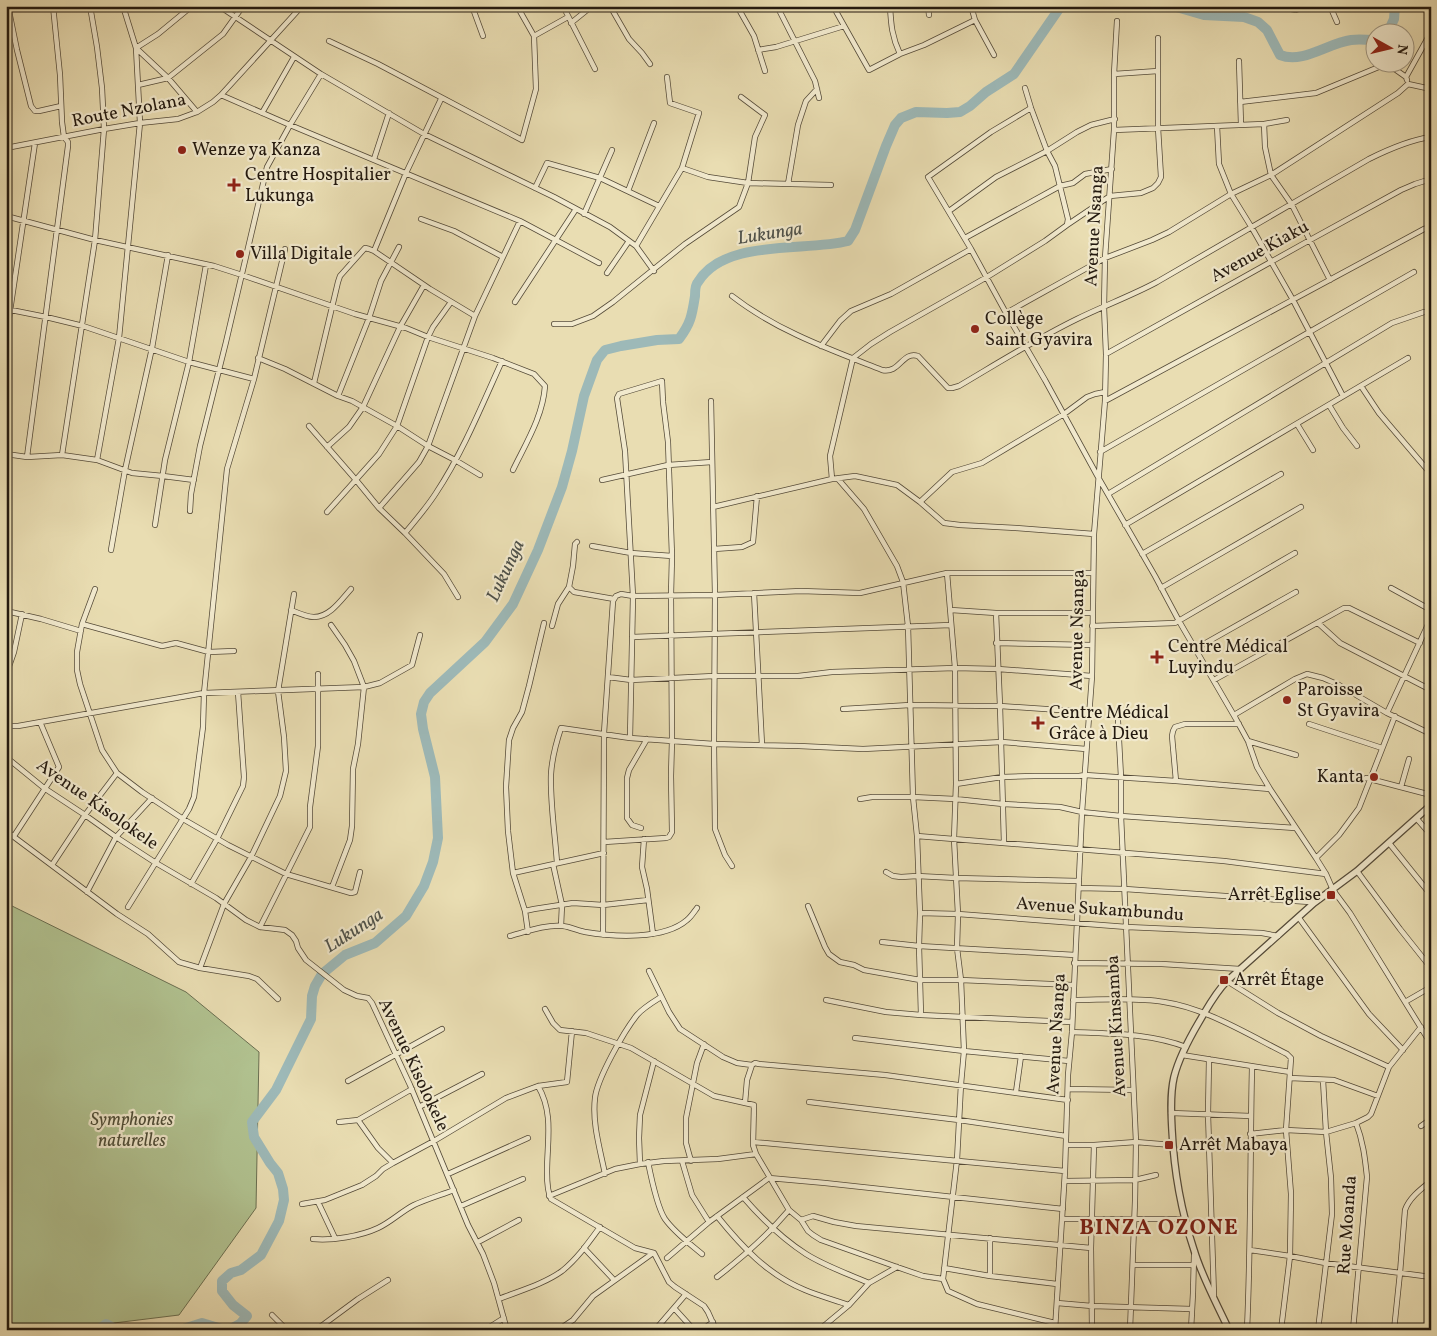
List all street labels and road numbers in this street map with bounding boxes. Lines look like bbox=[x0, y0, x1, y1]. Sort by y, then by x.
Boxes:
street label: Route Nzolana bbox=[70, 88, 188, 134]
street label: Avenue Nsanga bbox=[1079, 165, 1111, 287]
street label: Avenue Kiaku bbox=[1206, 215, 1314, 289]
street label: Avenue Nsanga bbox=[1064, 569, 1092, 691]
street label: Avenue Kisolokele bbox=[31, 753, 163, 857]
street label: Avenue Sukambundu bbox=[1015, 892, 1185, 928]
street label: Avenue Kinsamba bbox=[1101, 954, 1133, 1098]
street label: Avenue Nsanga bbox=[1041, 973, 1073, 1095]
street label: Avenue Kisolokele bbox=[371, 994, 455, 1136]
street label: Rue Moanda bbox=[1332, 1175, 1364, 1275]

